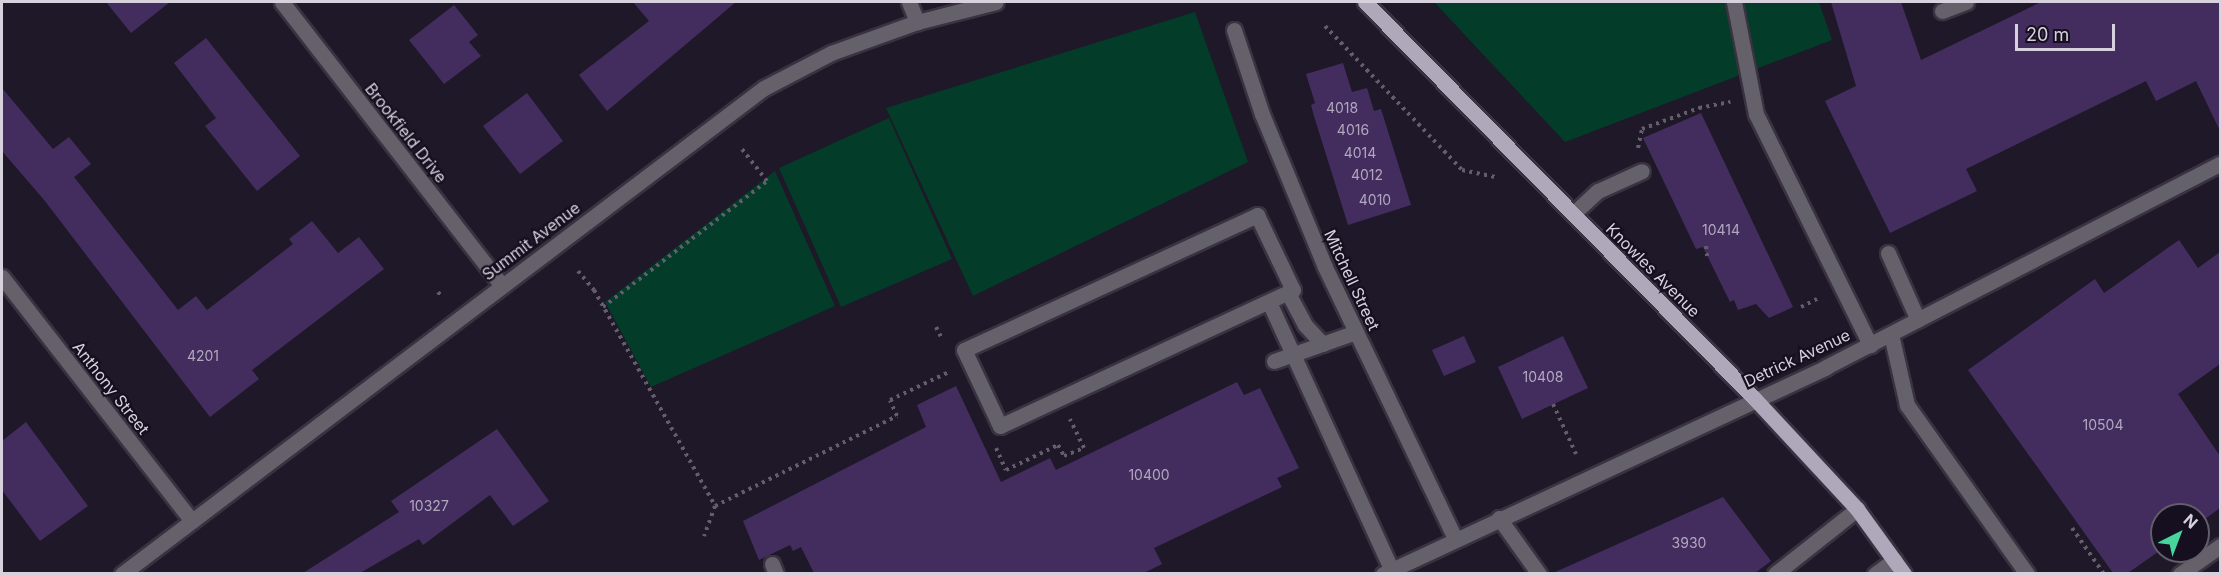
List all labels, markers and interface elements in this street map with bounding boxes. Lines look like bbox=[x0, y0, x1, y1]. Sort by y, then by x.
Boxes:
scale bar bbox=[2018, 12, 2118, 50]
text: 20 m bbox=[2026, 24, 2069, 45]
street label: Brookfield Drive bbox=[361, 79, 451, 187]
house number: 4018 bbox=[1326, 100, 1358, 116]
house number: 4016 bbox=[1337, 122, 1369, 138]
house number: 4014 bbox=[1344, 145, 1376, 161]
house number: 4012 bbox=[1351, 167, 1383, 183]
house number: 4010 bbox=[1359, 192, 1391, 208]
street label: Summit Avenue bbox=[478, 198, 584, 284]
street label: Knowles Avenue bbox=[1602, 219, 1704, 321]
house number: 10414 bbox=[1702, 222, 1740, 238]
street label: Mitchell Street bbox=[1320, 227, 1384, 333]
street label: Detrick Avenue bbox=[1741, 325, 1853, 391]
street label: Anthony Street bbox=[69, 338, 153, 438]
house number: 4201 bbox=[187, 348, 219, 364]
house number: 10408 bbox=[1522, 369, 1564, 385]
house number: 10504 bbox=[2083, 417, 2123, 433]
house number: 10400 bbox=[1128, 467, 1170, 483]
house number: 10327 bbox=[409, 498, 449, 514]
north arrow bbox=[2150, 503, 2210, 563]
text: N bbox=[2179, 510, 2202, 533]
house number: 3930 bbox=[1672, 535, 1706, 551]

